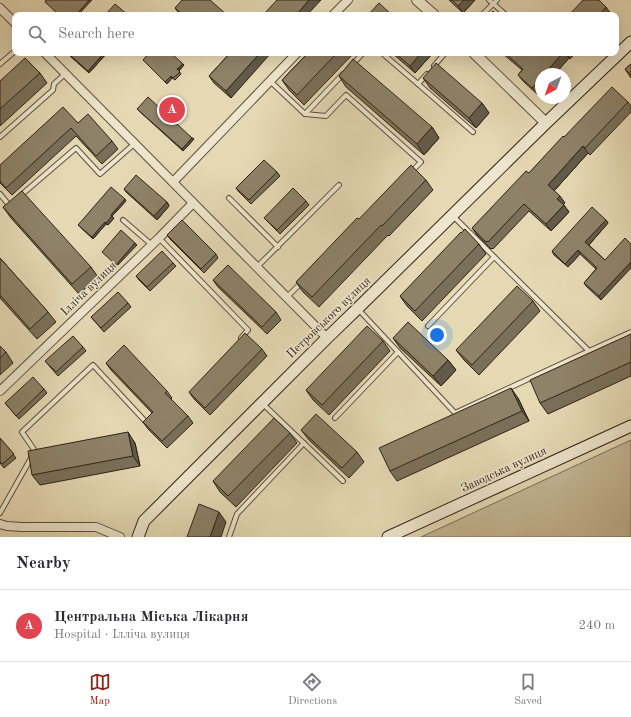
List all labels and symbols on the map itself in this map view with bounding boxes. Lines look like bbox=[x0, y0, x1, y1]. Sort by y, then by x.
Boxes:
north arrow bbox=[535, 68, 571, 104]
pin: A bbox=[159, 95, 185, 125]
street label: Ілліча вулиця bbox=[58, 259, 119, 318]
street label: Петровського вулиця bbox=[285, 275, 373, 361]
your location bbox=[427, 325, 447, 345]
street label: Заводська вулиця bbox=[459, 445, 549, 495]

